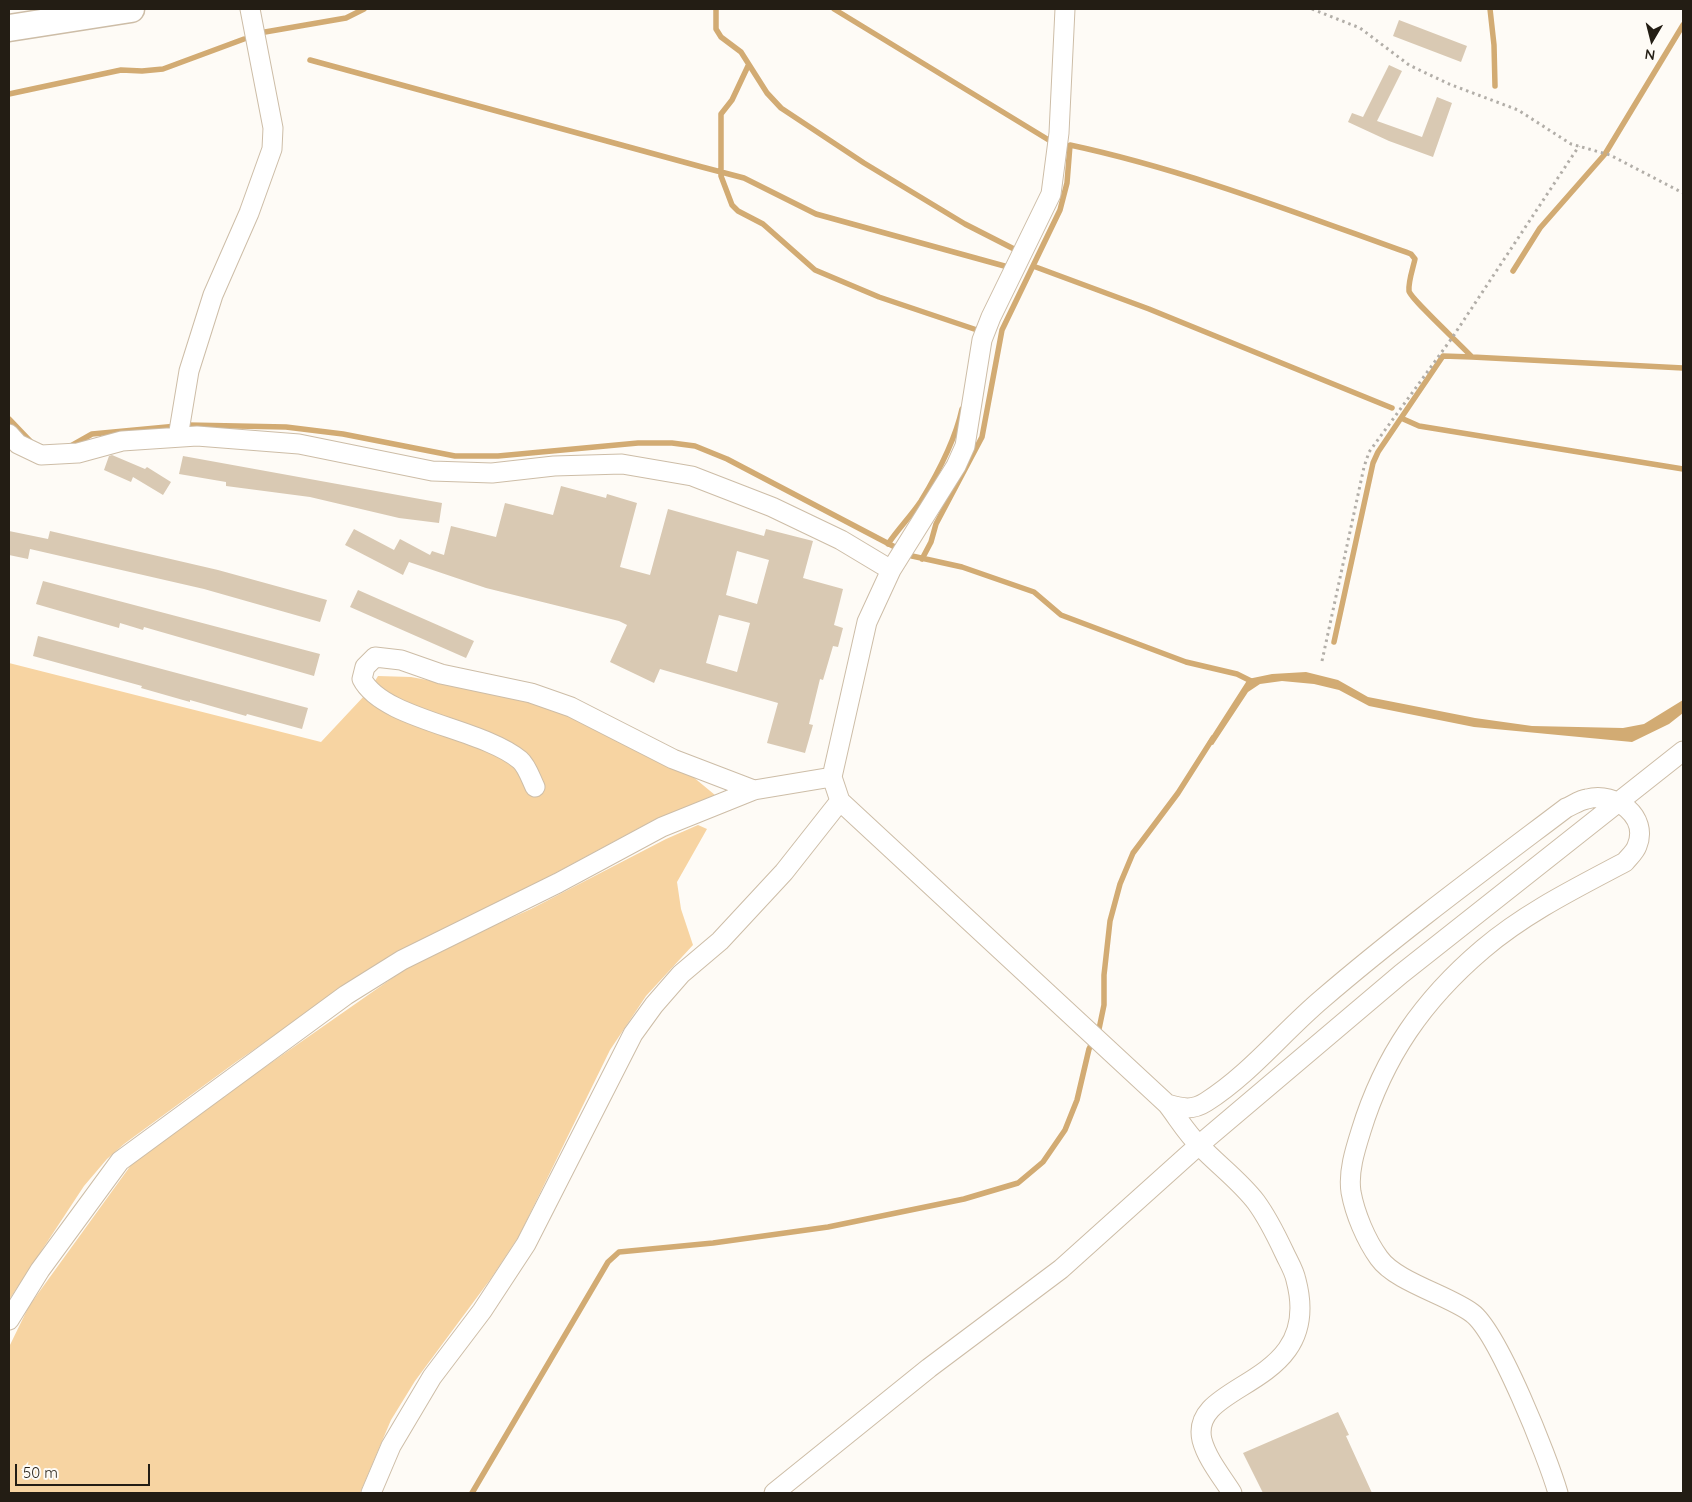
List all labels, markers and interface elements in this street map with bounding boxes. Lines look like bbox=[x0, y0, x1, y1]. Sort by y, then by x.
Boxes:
north arrow bbox=[1627, 15, 1677, 65]
text: N bbox=[1644, 45, 1656, 64]
scale bar bbox=[18, 1454, 152, 1486]
text: 50 m bbox=[23, 1463, 58, 1482]

